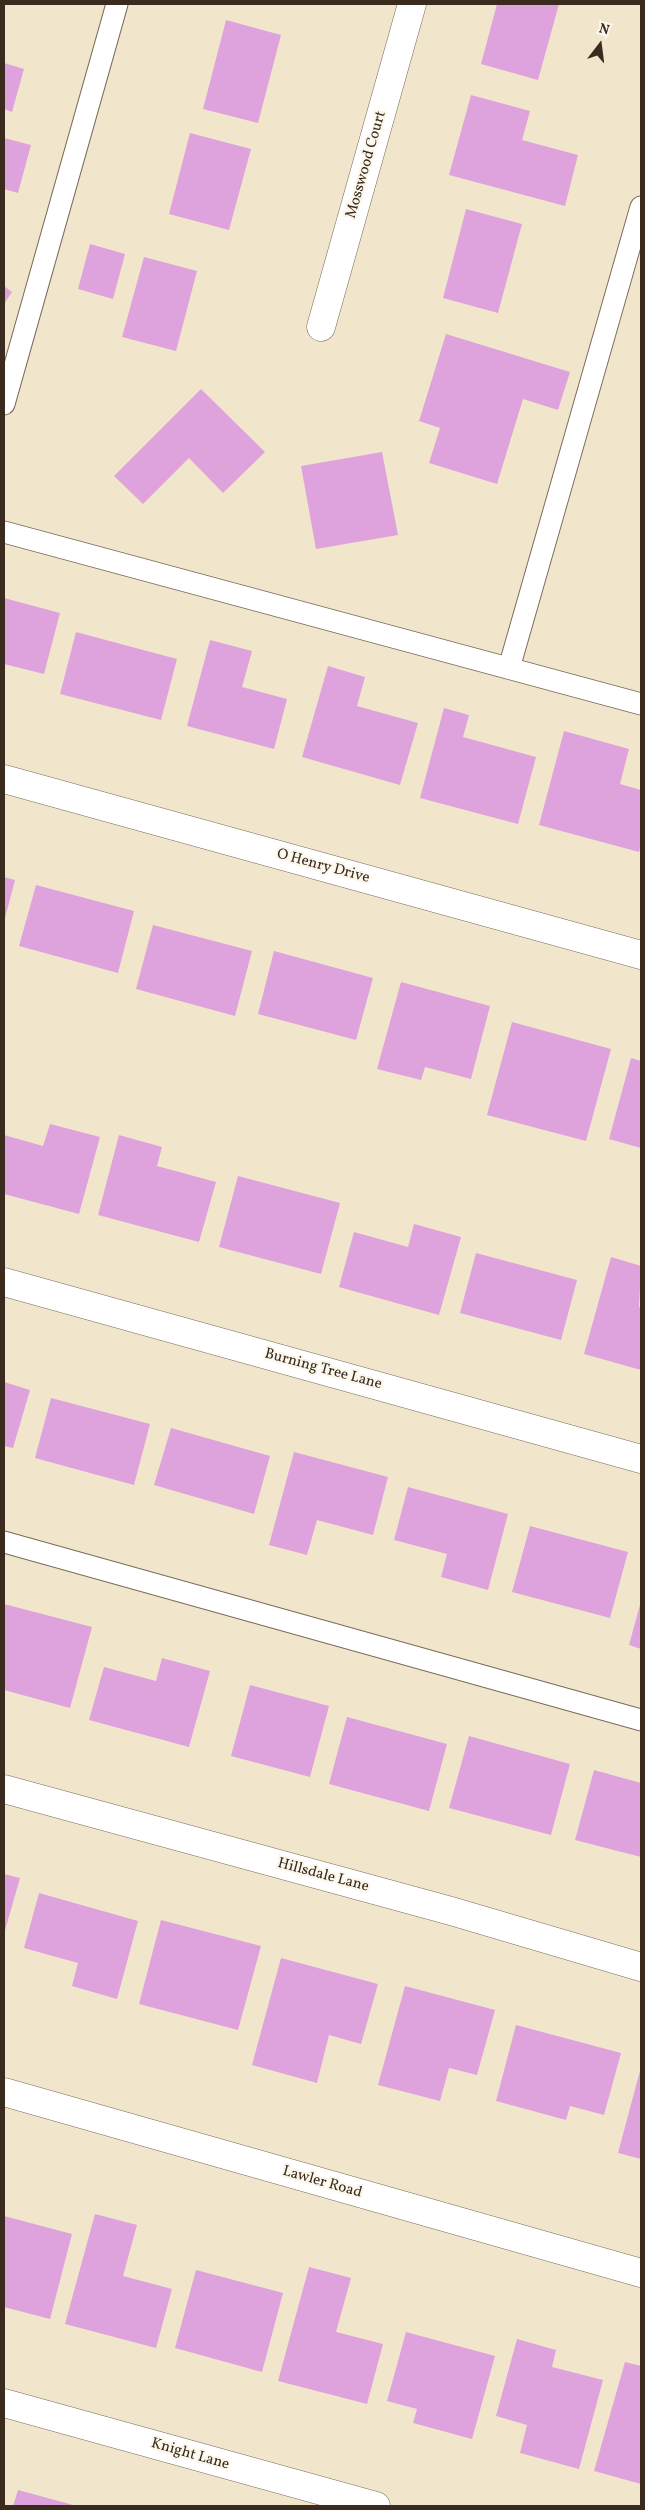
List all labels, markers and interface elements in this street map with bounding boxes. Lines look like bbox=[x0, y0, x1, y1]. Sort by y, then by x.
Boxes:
north arrow bbox=[575, 20, 625, 70]
text: N bbox=[597, 20, 611, 41]
street label: Mosswood Court bbox=[343, 109, 391, 221]
street label: O Henry Drive bbox=[275, 846, 371, 888]
street label: Burning Tree Lane bbox=[262, 1346, 384, 1394]
street label: Hillsdale Lane bbox=[275, 1855, 371, 1897]
street label: Lawler Road bbox=[280, 2163, 364, 2203]
street label: Knight Lane bbox=[149, 2435, 231, 2475]

